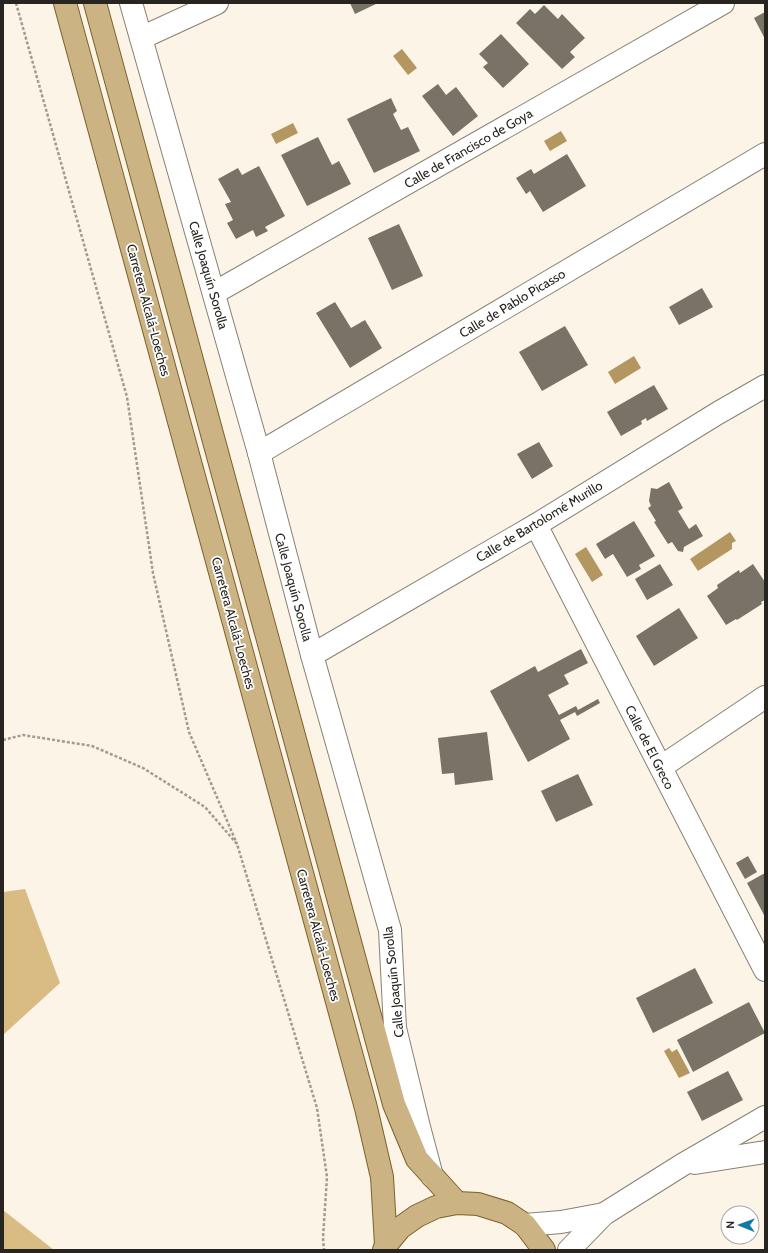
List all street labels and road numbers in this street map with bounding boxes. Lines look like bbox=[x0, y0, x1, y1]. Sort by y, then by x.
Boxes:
street label: Calle de Francisco de Goya bbox=[401, 104, 536, 191]
street label: Calle Joaquín Sorolla bbox=[186, 219, 232, 332]
street label: Carretera Alcalá-Loeches bbox=[124, 242, 175, 378]
street label: Calle de Pablo Picasso bbox=[456, 265, 568, 341]
street label: Calle de Bartolomé Murillo bbox=[473, 477, 605, 565]
street label: Calle Joaquín Sorolla bbox=[272, 531, 316, 644]
street label: Carretera Alcalá-Loeches bbox=[209, 555, 260, 691]
street label: Calle de El Greco bbox=[622, 702, 678, 792]
street label: Carretera Alcalá-Loeches bbox=[294, 867, 345, 1003]
street label: Calle Joaquín Sorolla bbox=[379, 925, 407, 1038]

